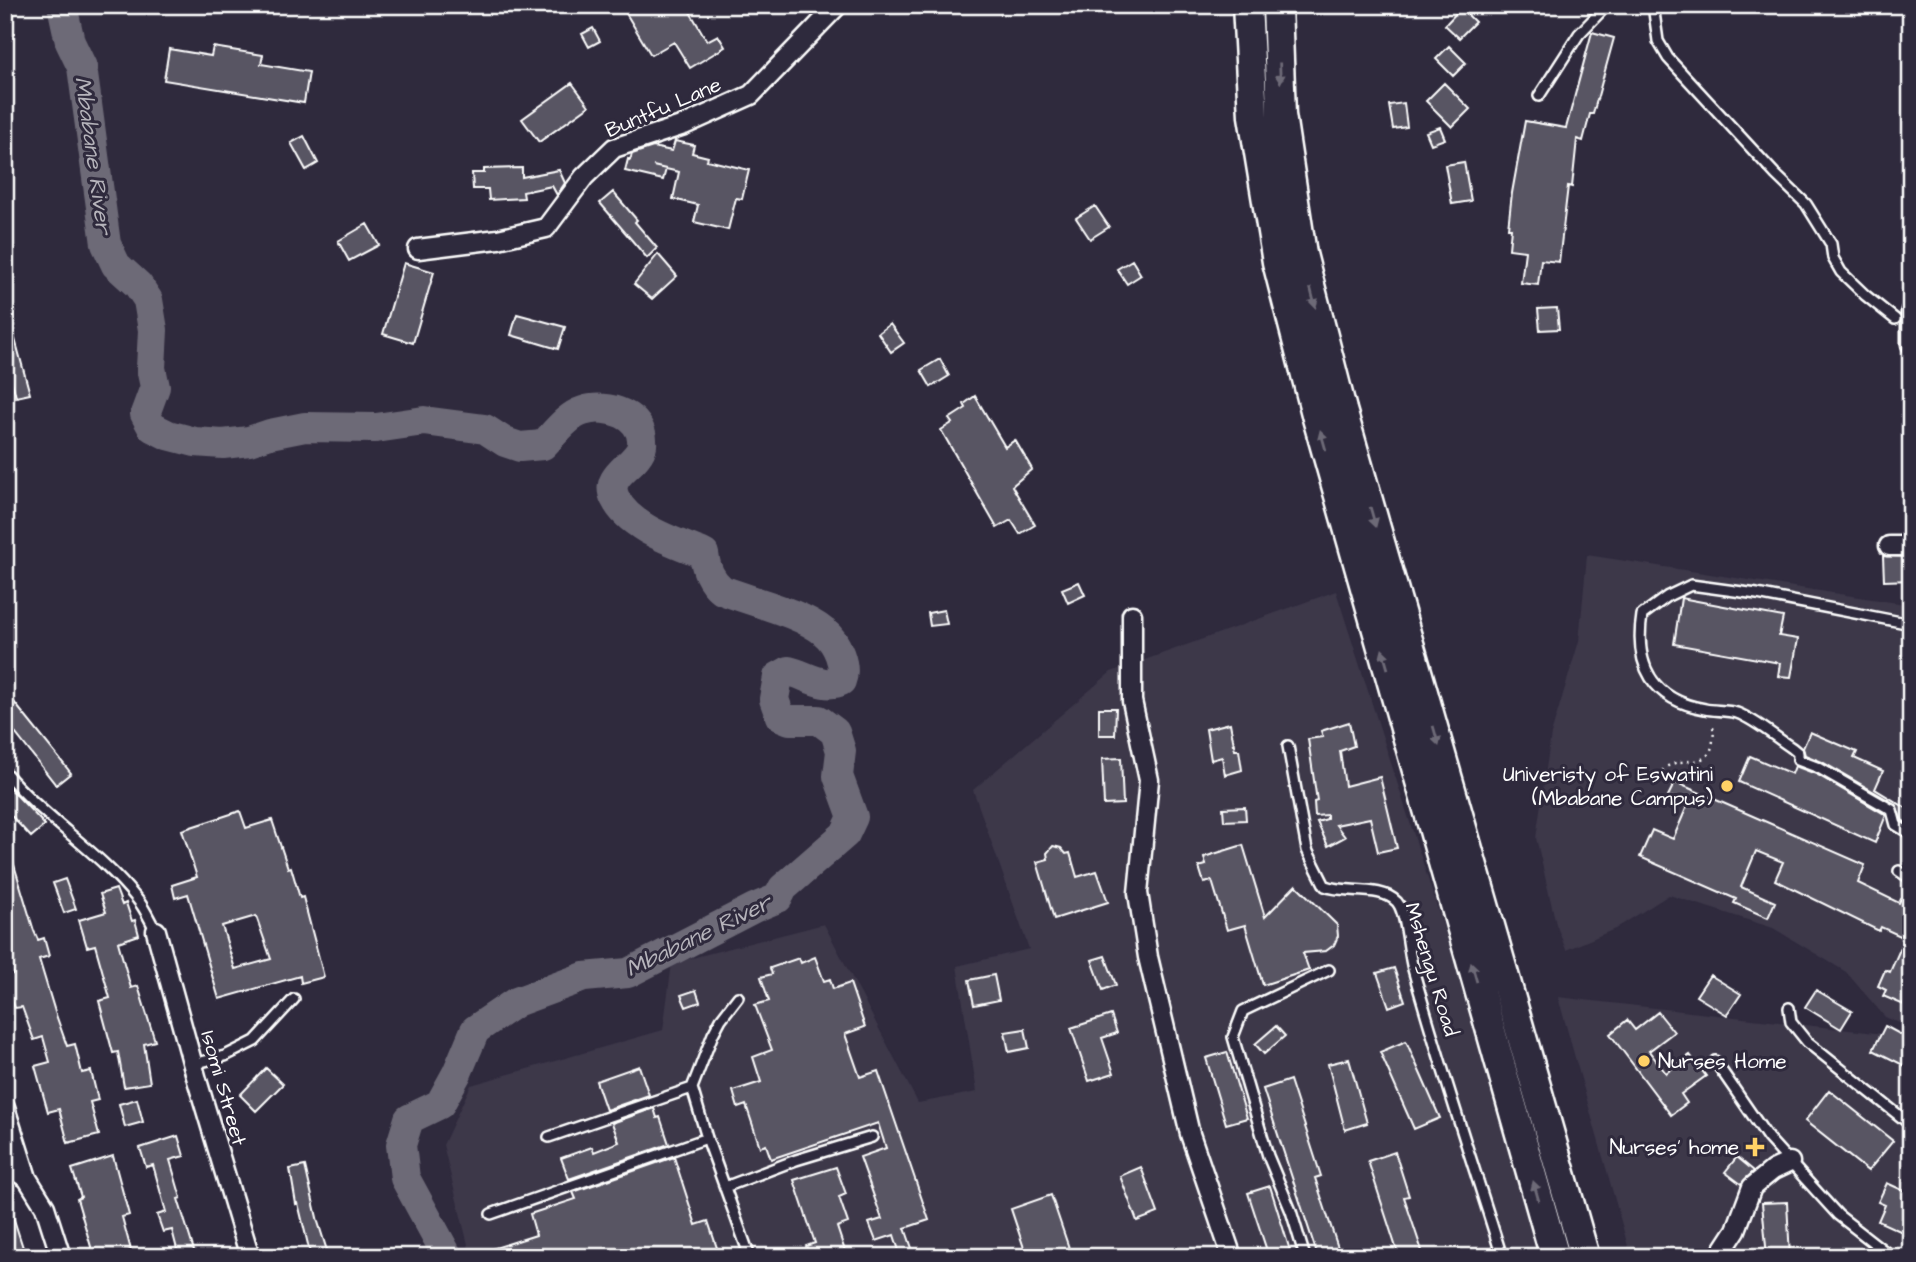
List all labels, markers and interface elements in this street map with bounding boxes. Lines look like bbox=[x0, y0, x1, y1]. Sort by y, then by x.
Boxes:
one-way arrow bbox=[1274, 63, 1285, 85]
street label: Buntfu Lane bbox=[601, 70, 726, 145]
water label: Mbabane River bbox=[66, 75, 120, 238]
one-way arrow bbox=[1308, 287, 1319, 309]
one-way arrow bbox=[1318, 429, 1328, 450]
one-way arrow bbox=[1368, 507, 1379, 529]
one-way arrow bbox=[1380, 648, 1390, 669]
one-way arrow bbox=[1431, 726, 1441, 747]
place label: Univeristy of Eswatini (Mbabane Campus) bbox=[1503, 760, 1713, 814]
marker: Univeristy of Eswatini (Mbabane Campus) bbox=[1719, 778, 1735, 794]
water label: Mbabane River bbox=[620, 886, 779, 985]
street label: Mshengu Road bbox=[1396, 899, 1466, 1040]
one-way arrow bbox=[1469, 961, 1479, 982]
street label: Isomi Street bbox=[193, 1027, 254, 1149]
place label: Nurses Home bbox=[1658, 1047, 1787, 1076]
marker: Nurses Home bbox=[1636, 1053, 1652, 1069]
place label: Nurses' home bbox=[1609, 1133, 1739, 1162]
marker: Nurses' home bbox=[1745, 1137, 1765, 1157]
one-way arrow bbox=[1531, 1180, 1541, 1201]

